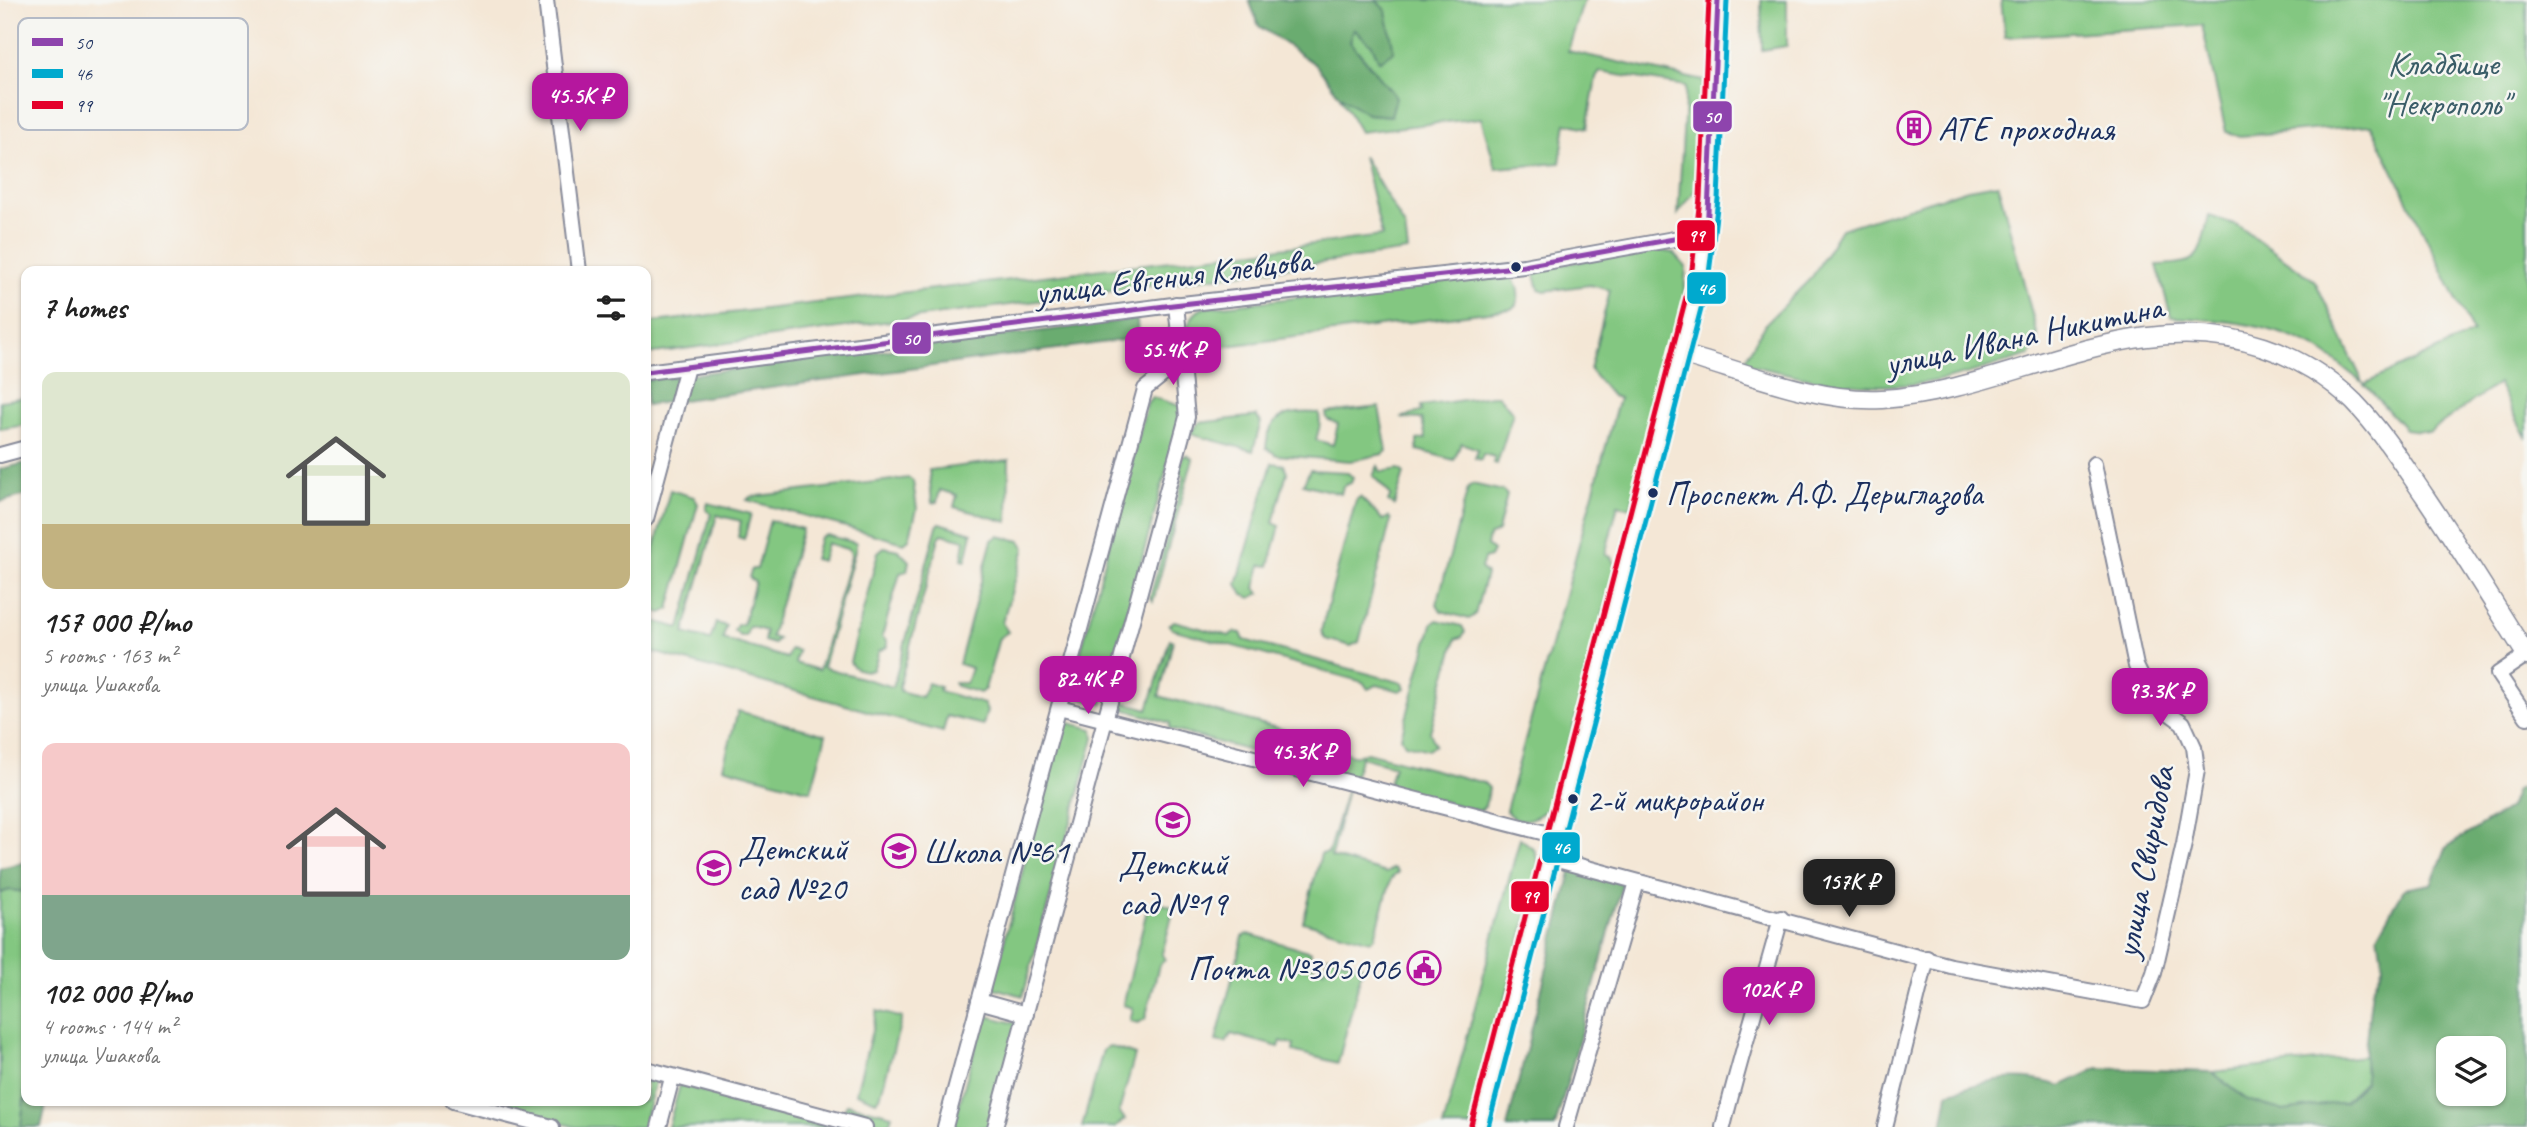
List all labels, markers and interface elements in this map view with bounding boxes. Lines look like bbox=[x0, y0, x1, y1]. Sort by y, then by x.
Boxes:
legend bbox=[18, 18, 248, 130]
text: 50 bbox=[75, 31, 94, 55]
park label: Кладбище "Некрополь" bbox=[2377, 41, 2516, 126]
text: 46 bbox=[75, 62, 94, 86]
pin: 45.5K ₽ bbox=[515, 74, 645, 133]
text: 45.5K ₽ bbox=[548, 81, 612, 110]
text: 99 bbox=[75, 94, 94, 118]
line badge: 50 bbox=[1692, 100, 1733, 133]
text: 50 bbox=[1704, 105, 1723, 129]
place label: АТЕ проходная bbox=[1938, 106, 2116, 151]
building icon: АТЕ проходная bbox=[1895, 109, 1933, 147]
line badge: 99 bbox=[1676, 219, 1716, 252]
text: 99 bbox=[1688, 224, 1707, 248]
street label: улица Евгения Клевцова bbox=[1030, 237, 1316, 316]
unlabelled marker bbox=[1509, 260, 1523, 274]
line badge: 46 bbox=[1686, 271, 1727, 305]
text: 46 bbox=[1697, 277, 1717, 301]
street label: улица Ивана Никитина bbox=[1879, 284, 2170, 387]
text: 7 homes bbox=[42, 289, 127, 327]
icon: filters bbox=[592, 289, 630, 327]
line badge: 50 bbox=[891, 321, 932, 355]
text: 50 bbox=[903, 327, 922, 351]
pin: 55.4K ₽ bbox=[1108, 328, 1238, 387]
text: 55.4K ₽ bbox=[1141, 335, 1205, 364]
icon: home bbox=[273, 418, 399, 544]
place label: Проспект А.Ф. Дериглазова bbox=[1666, 473, 1984, 515]
marker: Проспект А.Ф. Дериглазова bbox=[1646, 486, 1660, 500]
text: 157 000 ₽/mo bbox=[42, 603, 191, 641]
text: 5 rooms · 163 m² bbox=[42, 641, 177, 670]
pin: 82.4K ₽ bbox=[1023, 656, 1153, 716]
text: 82.4K ₽ bbox=[1056, 664, 1120, 693]
pin: 93.3K ₽ bbox=[2095, 668, 2225, 728]
text: улица Ушакова bbox=[42, 670, 159, 699]
text: 93.3K ₽ bbox=[2128, 676, 2192, 705]
pin: 45.3K ₽ bbox=[1238, 730, 1368, 789]
text: 45.3K ₽ bbox=[1271, 737, 1335, 766]
street label: улица Свиридова bbox=[2104, 760, 2186, 964]
place label: 2-й микрорайон bbox=[1586, 779, 1765, 821]
icon: home bbox=[273, 789, 399, 915]
marker: 2-й микрорайон bbox=[1566, 792, 1580, 806]
school or university icon: Детский сад №19 bbox=[1154, 801, 1192, 839]
place label: Детский сад №20 bbox=[738, 826, 850, 911]
place label: Школа №61 bbox=[923, 829, 1071, 874]
line badge: 46 bbox=[1541, 831, 1581, 864]
school or university icon: Школа №61 bbox=[880, 832, 918, 870]
text: 46 bbox=[1552, 836, 1572, 860]
place label: Детский сад №19 bbox=[1118, 841, 1230, 926]
school or university icon: Детский сад №20 bbox=[695, 849, 733, 887]
pin: 157K ₽ bbox=[1792, 860, 1906, 919]
text: 157K ₽ bbox=[1819, 867, 1879, 896]
line badge: 99 bbox=[1510, 880, 1550, 913]
text: 99 bbox=[1522, 885, 1541, 909]
place label: Почта №305006 bbox=[1188, 946, 1401, 991]
public building icon: Почта №305006 bbox=[1405, 949, 1443, 987]
pin: 102K ₽ bbox=[1712, 968, 1826, 1027]
text: 102 000 ₽/mo bbox=[42, 974, 191, 1012]
text: 102K ₽ bbox=[1739, 975, 1799, 1004]
text: 4 rooms · 144 m² bbox=[42, 1012, 177, 1041]
map controls bbox=[2436, 1036, 2506, 1106]
button: layers bbox=[2436, 1036, 2506, 1106]
text: улица Ушакова bbox=[42, 1041, 159, 1070]

